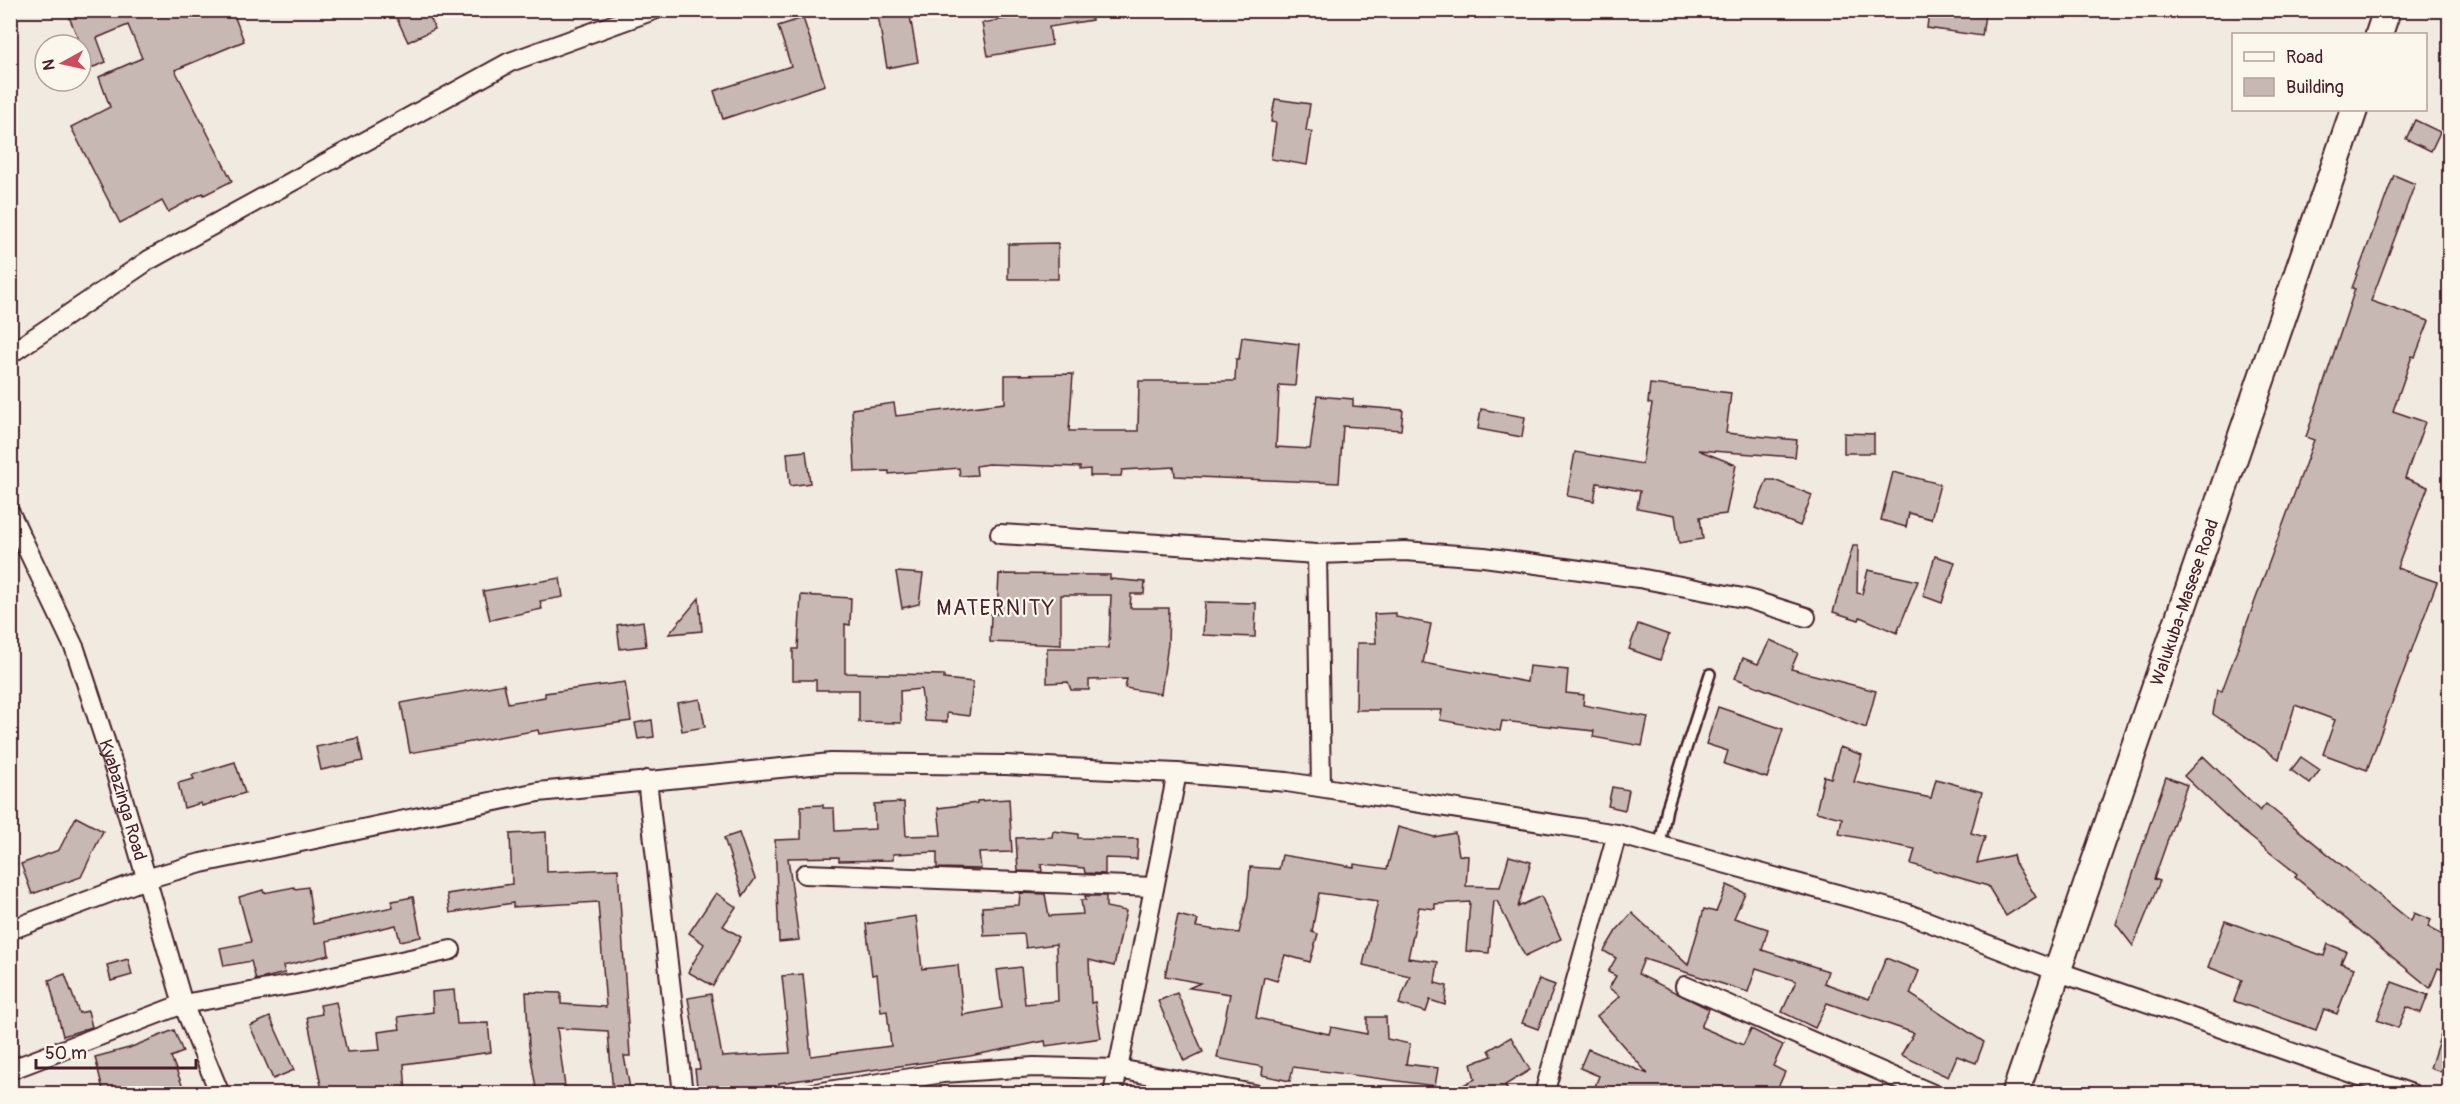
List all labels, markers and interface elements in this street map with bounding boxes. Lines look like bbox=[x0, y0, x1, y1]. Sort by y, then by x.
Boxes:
north arrow bbox=[33, 33, 93, 93]
legend bbox=[2232, 33, 2427, 111]
text: Road bbox=[2286, 46, 2323, 69]
text: N bbox=[38, 58, 60, 72]
text: Building bbox=[2286, 76, 2344, 99]
street label: Walukuba-Masese Road bbox=[2145, 516, 2224, 689]
district label: MATERNITY bbox=[936, 595, 1056, 622]
street label: Kyabazinga Road bbox=[93, 736, 151, 863]
scale bar bbox=[36, 1032, 196, 1070]
text: 50 m bbox=[45, 1042, 87, 1065]

